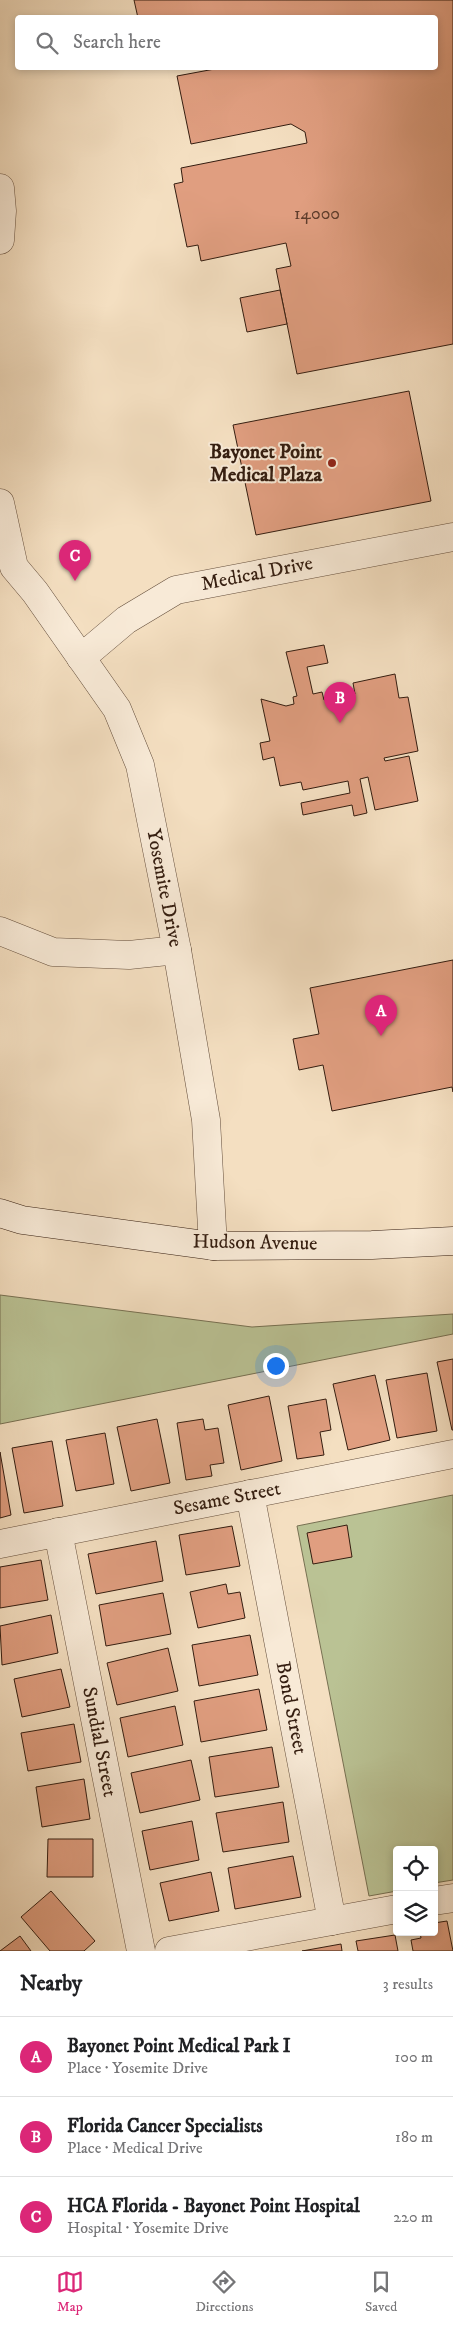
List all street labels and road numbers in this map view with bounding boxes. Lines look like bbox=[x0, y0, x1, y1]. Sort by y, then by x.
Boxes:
street label: Medical Drive bbox=[199, 551, 315, 597]
street label: Yosemite Drive bbox=[140, 827, 188, 949]
street label: Hudson Avenue bbox=[192, 1229, 318, 1257]
street label: Sesame Street bbox=[171, 1476, 283, 1522]
street label: Bond Street bbox=[270, 1659, 312, 1757]
street label: Sundial Street bbox=[76, 1685, 122, 1799]

